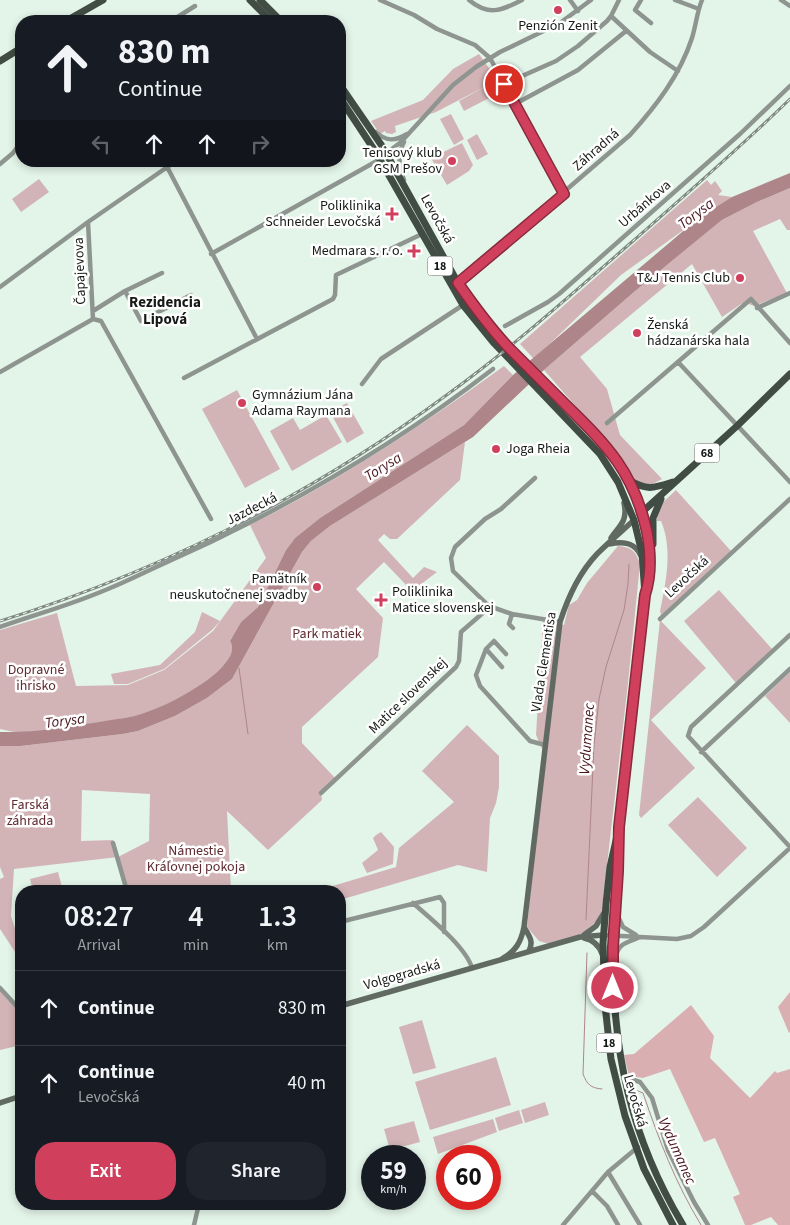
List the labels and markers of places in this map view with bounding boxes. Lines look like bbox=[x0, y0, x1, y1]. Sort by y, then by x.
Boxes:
marker: Penzión Zenit bbox=[552, 4, 564, 16]
place label: Penzión Zenit bbox=[518, 16, 598, 36]
pin bbox=[483, 63, 525, 105]
place label: Tenisový klub GSM Prešov bbox=[362, 143, 442, 179]
marker: Tenisový klub GSM Prešov bbox=[446, 155, 458, 167]
place label: Poliklinika Schneider Levočská bbox=[265, 196, 381, 232]
marker: Poliklinika Schneider Levočská bbox=[385, 207, 399, 221]
place label: Medmara s. r. o. bbox=[312, 241, 403, 261]
marker: Medmara s. r. o. bbox=[407, 244, 421, 258]
place label: T&J Tennis Club bbox=[637, 268, 730, 288]
marker: T&J Tennis Club bbox=[734, 272, 746, 284]
place label: Ženská hádzanárska hala bbox=[647, 315, 749, 351]
marker: Ženská hádzanárska hala bbox=[631, 327, 643, 339]
place label: Gymnázium Jána Adama Raymana bbox=[252, 385, 353, 421]
marker: Gymnázium Jána Adama Raymana bbox=[236, 397, 248, 409]
place label: Joga Rheia bbox=[506, 439, 570, 459]
marker: Joga Rheia bbox=[490, 443, 502, 455]
place label: Pamätník neuskutočnenej svadby bbox=[169, 569, 307, 605]
marker: Pamätník neuskutočnenej svadby bbox=[311, 581, 323, 593]
place label: Poliklinika Matice slovenskej bbox=[392, 582, 494, 618]
marker: Poliklinika Matice slovenskej bbox=[374, 593, 388, 607]

